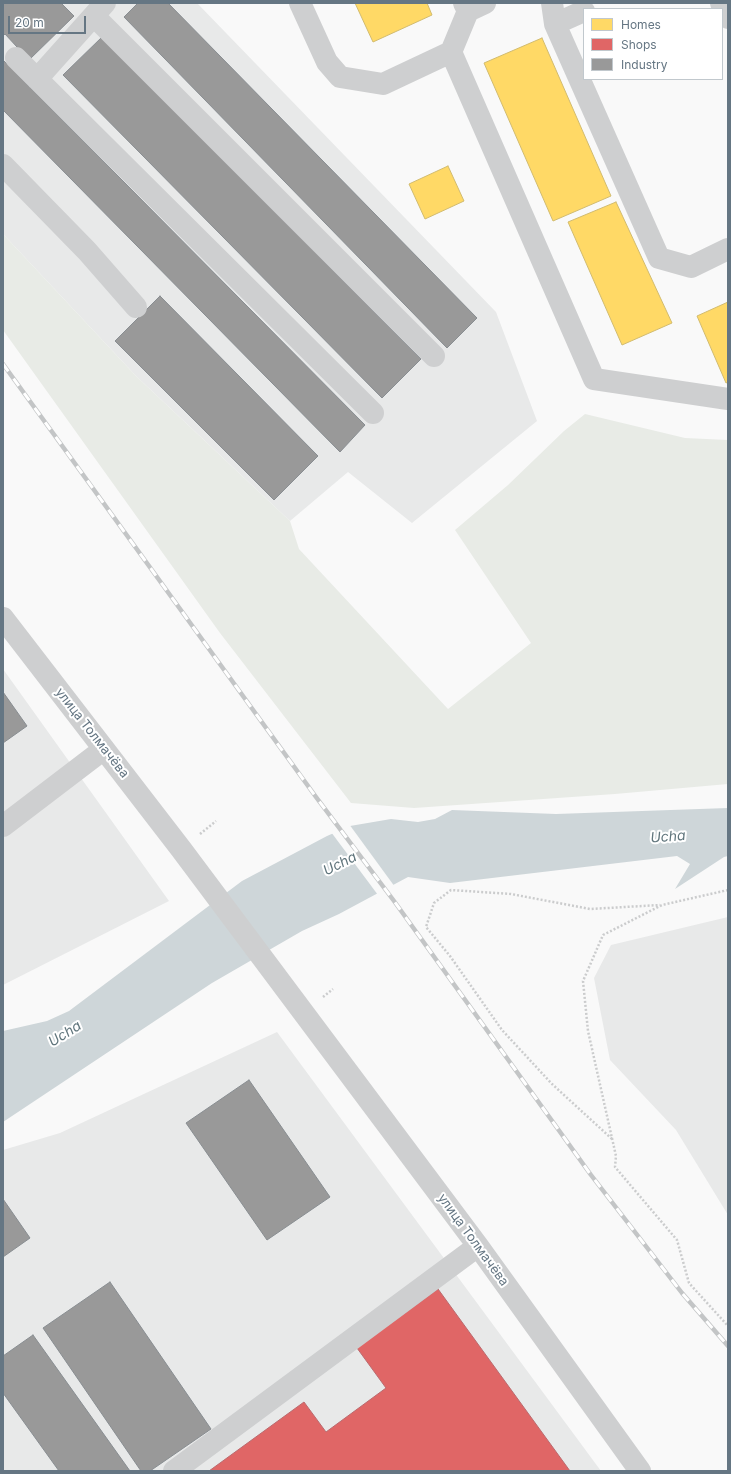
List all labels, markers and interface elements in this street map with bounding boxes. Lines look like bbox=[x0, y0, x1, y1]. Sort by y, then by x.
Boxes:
scale bar bbox=[10, 8, 88, 34]
legend bbox=[583, 8, 723, 80]
text: 20 m bbox=[15, 15, 44, 30]
text: Homes bbox=[621, 17, 661, 32]
text: Shops bbox=[621, 37, 657, 52]
text: Industry bbox=[621, 57, 667, 72]
street label: улица Толмачёва bbox=[52, 685, 132, 781]
water label: Ucha bbox=[650, 827, 686, 847]
water label: Ucha bbox=[320, 849, 360, 879]
water label: Ucha bbox=[46, 1018, 84, 1050]
street label: улица Толмачёва bbox=[434, 1191, 512, 1289]

